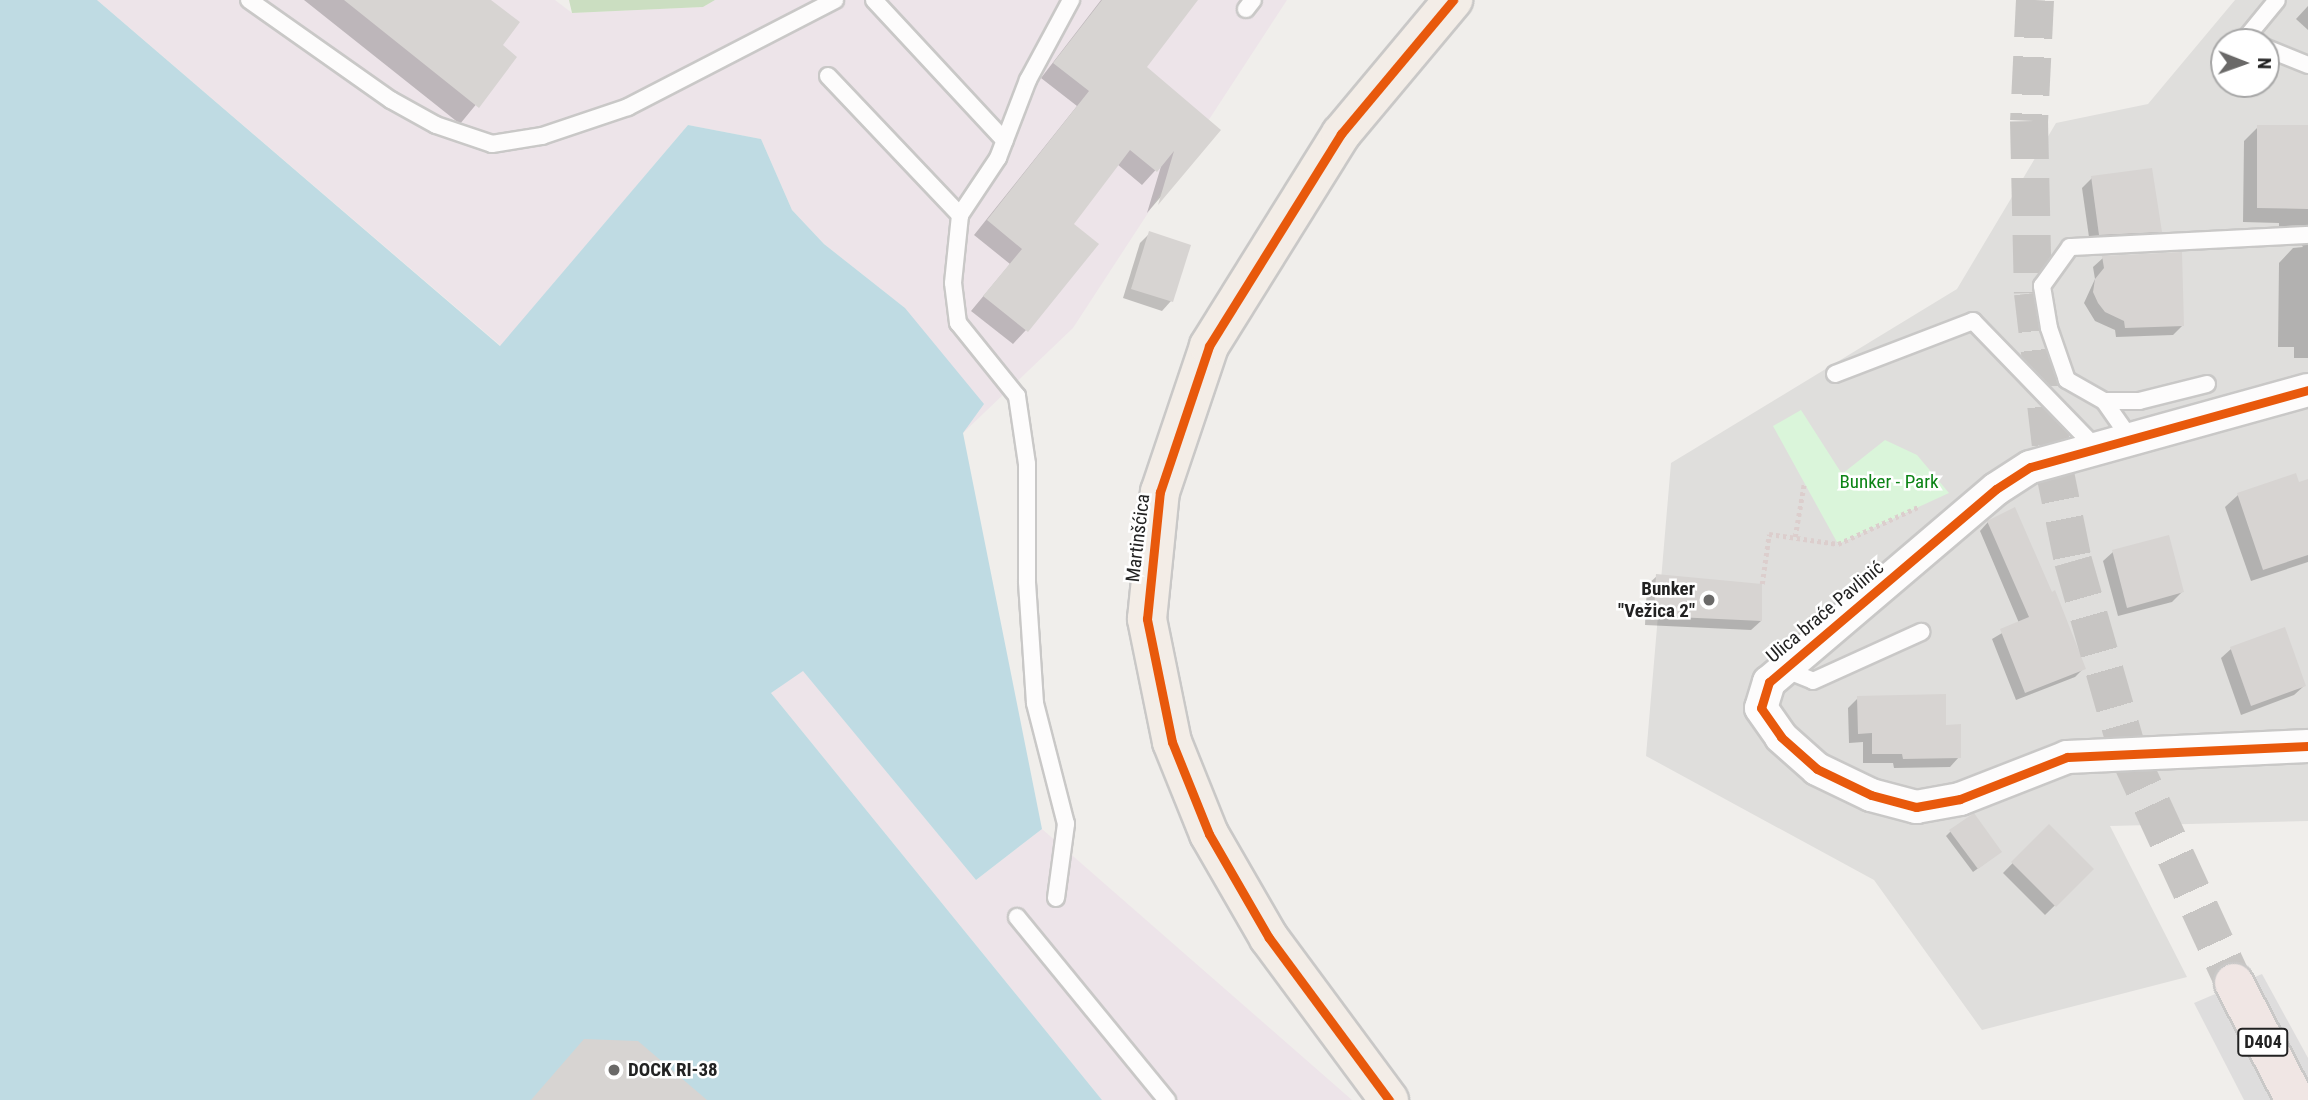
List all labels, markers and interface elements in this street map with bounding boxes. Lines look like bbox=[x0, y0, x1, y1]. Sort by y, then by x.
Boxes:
north arrow bbox=[2210, 28, 2280, 98]
text: N bbox=[2253, 57, 2276, 69]
park label: Bunker - Park bbox=[1839, 471, 1939, 493]
street label: Martinšćica bbox=[1121, 493, 1155, 583]
street label: Ulica braće Pavlinić bbox=[1762, 556, 1888, 668]
place label: Bunker "Vežica 2" bbox=[1618, 578, 1695, 622]
marker: Bunker "Vežica 2" bbox=[1701, 592, 1717, 608]
road number: D404 bbox=[2237, 1028, 2289, 1056]
place label: DOCK RI-38 bbox=[628, 1059, 718, 1081]
marker: DOCK RI-38 bbox=[606, 1062, 622, 1078]

